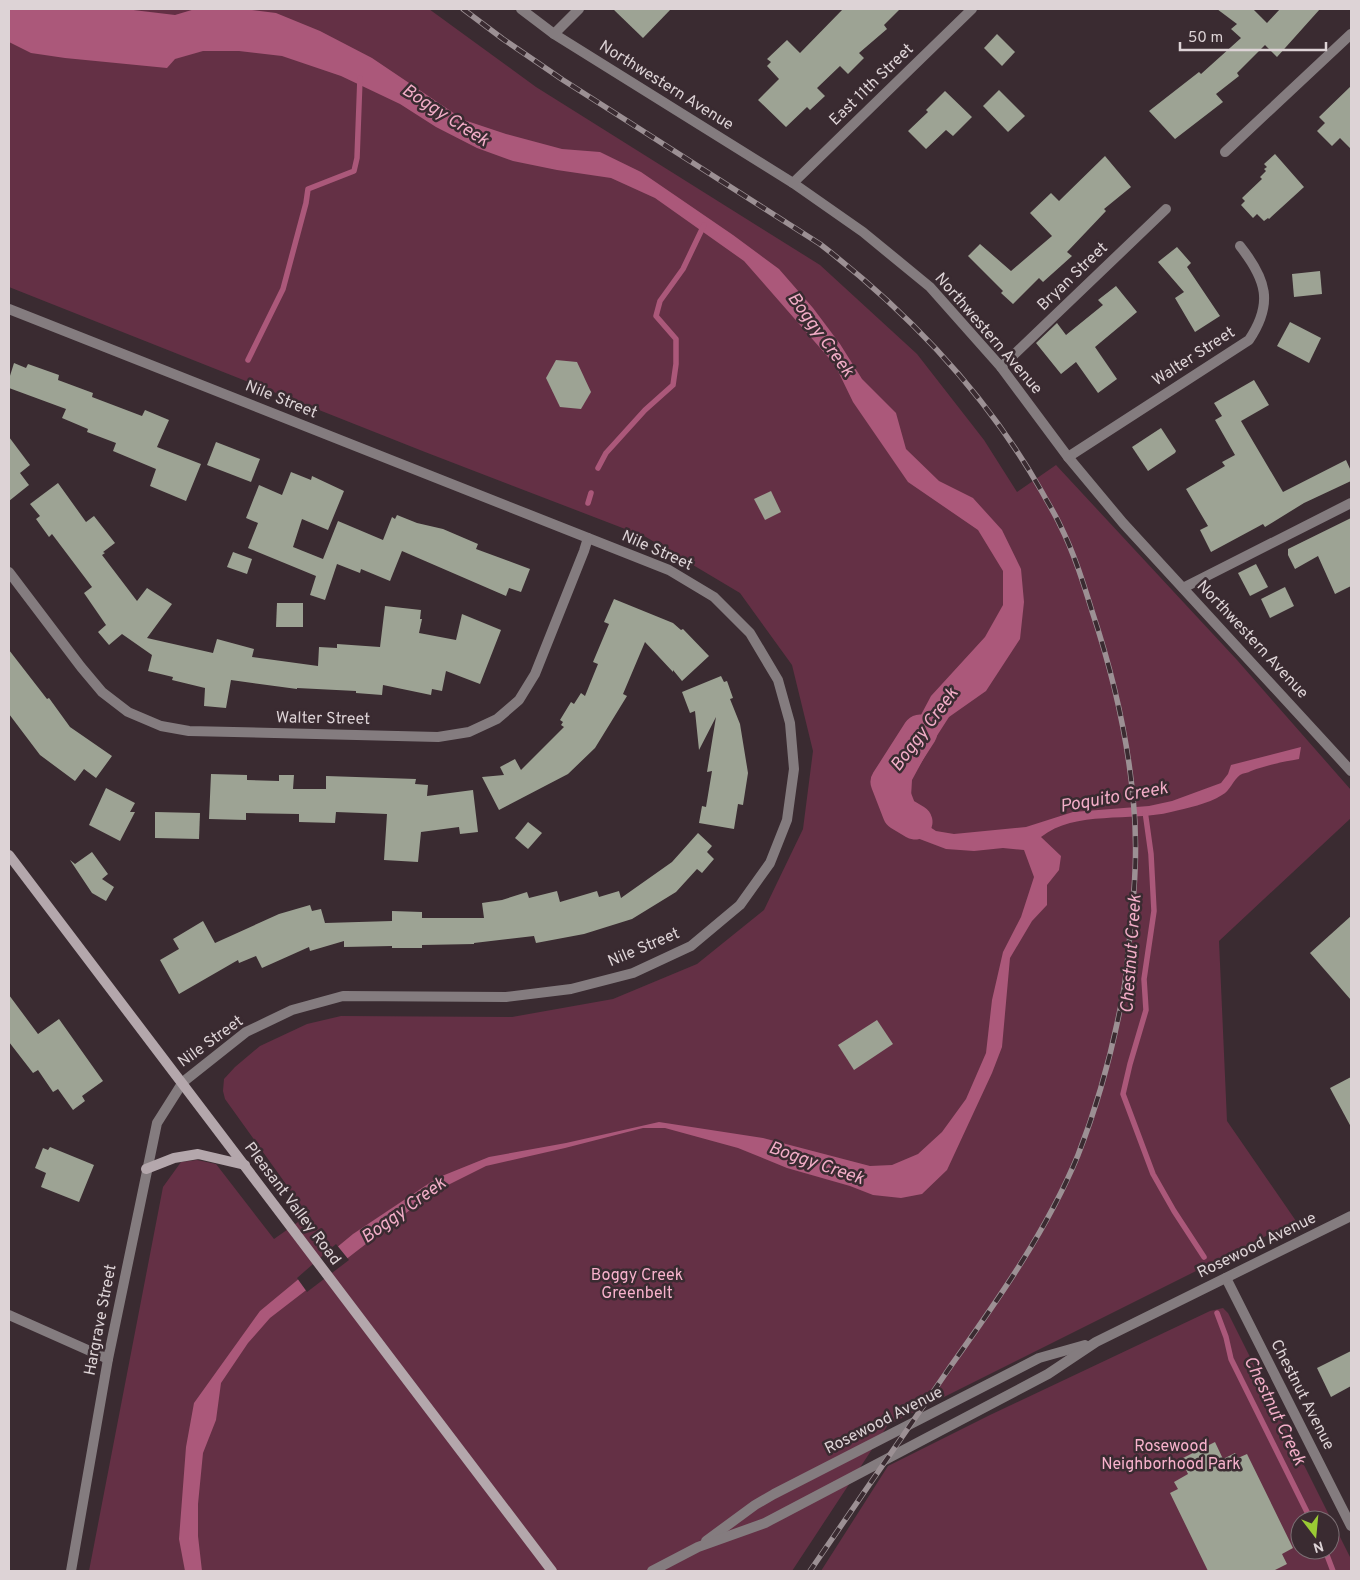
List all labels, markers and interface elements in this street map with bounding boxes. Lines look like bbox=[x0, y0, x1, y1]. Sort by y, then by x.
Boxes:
scale bar bbox=[1180, 20, 1326, 52]
text: 50 m bbox=[1188, 29, 1223, 48]
street label: Northwestern Avenue bbox=[595, 37, 737, 135]
street label: East 11th Street bbox=[826, 40, 918, 130]
water label: Boggy Creek bbox=[397, 79, 494, 153]
street label: Bryan Street bbox=[1034, 238, 1112, 316]
street label: Northwestern Avenue bbox=[930, 269, 1046, 399]
water label: Boggy Creek bbox=[782, 288, 859, 383]
street label: Walter Street bbox=[1149, 323, 1239, 391]
street label: Nile Street bbox=[242, 376, 320, 424]
street label: Nile Street bbox=[618, 526, 696, 576]
street label: Northwestern Avenue bbox=[1192, 577, 1312, 703]
water label: Boggy Creek bbox=[886, 683, 965, 777]
street label: Walter Street bbox=[276, 708, 370, 730]
water label: Poquito Creek bbox=[1058, 777, 1171, 819]
water label: Chestnut Creek bbox=[1116, 893, 1148, 1014]
street label: Nile Street bbox=[605, 924, 683, 972]
street label: Nile Street bbox=[174, 1012, 248, 1072]
water label: Boggy Creek bbox=[765, 1137, 868, 1191]
street label: Pleasant Valley Road bbox=[239, 1139, 345, 1269]
water label: Boggy Creek bbox=[357, 1172, 452, 1249]
street label: Rosewood Avenue bbox=[1194, 1209, 1320, 1283]
street label: Hargrave Street bbox=[80, 1263, 122, 1377]
park label: Boggy Creek Greenbelt bbox=[591, 1266, 683, 1304]
street label: Chestnut Avenue bbox=[1266, 1336, 1338, 1454]
water label: Chestnut Creek bbox=[1238, 1352, 1311, 1470]
street label: Rosewood Avenue bbox=[822, 1383, 946, 1459]
park label: Rosewood Neighborhood Park bbox=[1101, 1437, 1241, 1475]
north arrow bbox=[1290, 1510, 1340, 1560]
text: N bbox=[1311, 1536, 1325, 1556]

